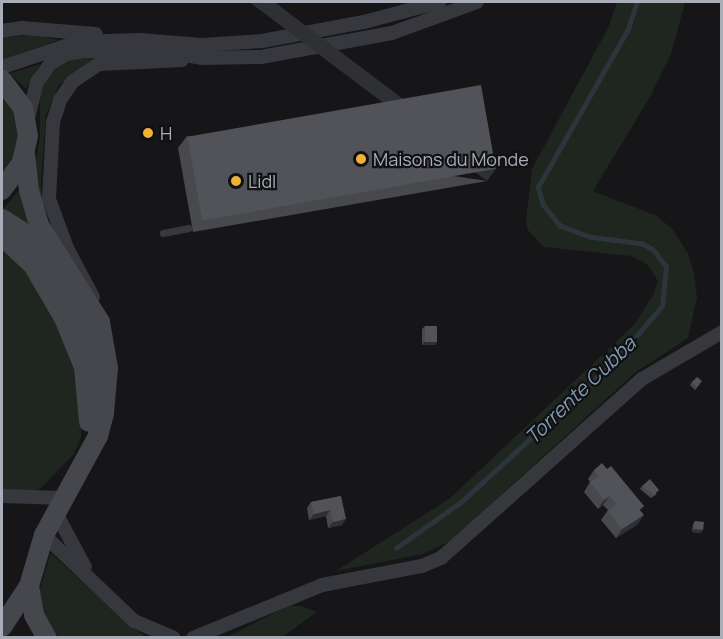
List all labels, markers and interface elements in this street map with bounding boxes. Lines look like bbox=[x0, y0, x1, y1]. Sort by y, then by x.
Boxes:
place label: H bbox=[160, 122, 172, 144]
marker: H bbox=[141, 126, 155, 140]
place label: Maisons du Monde bbox=[373, 148, 529, 170]
marker: Maisons du Monde bbox=[354, 152, 368, 166]
place label: Lidl bbox=[248, 170, 276, 192]
marker: Lidl bbox=[229, 174, 243, 188]
water label: Torrente Cubba bbox=[520, 331, 640, 449]

